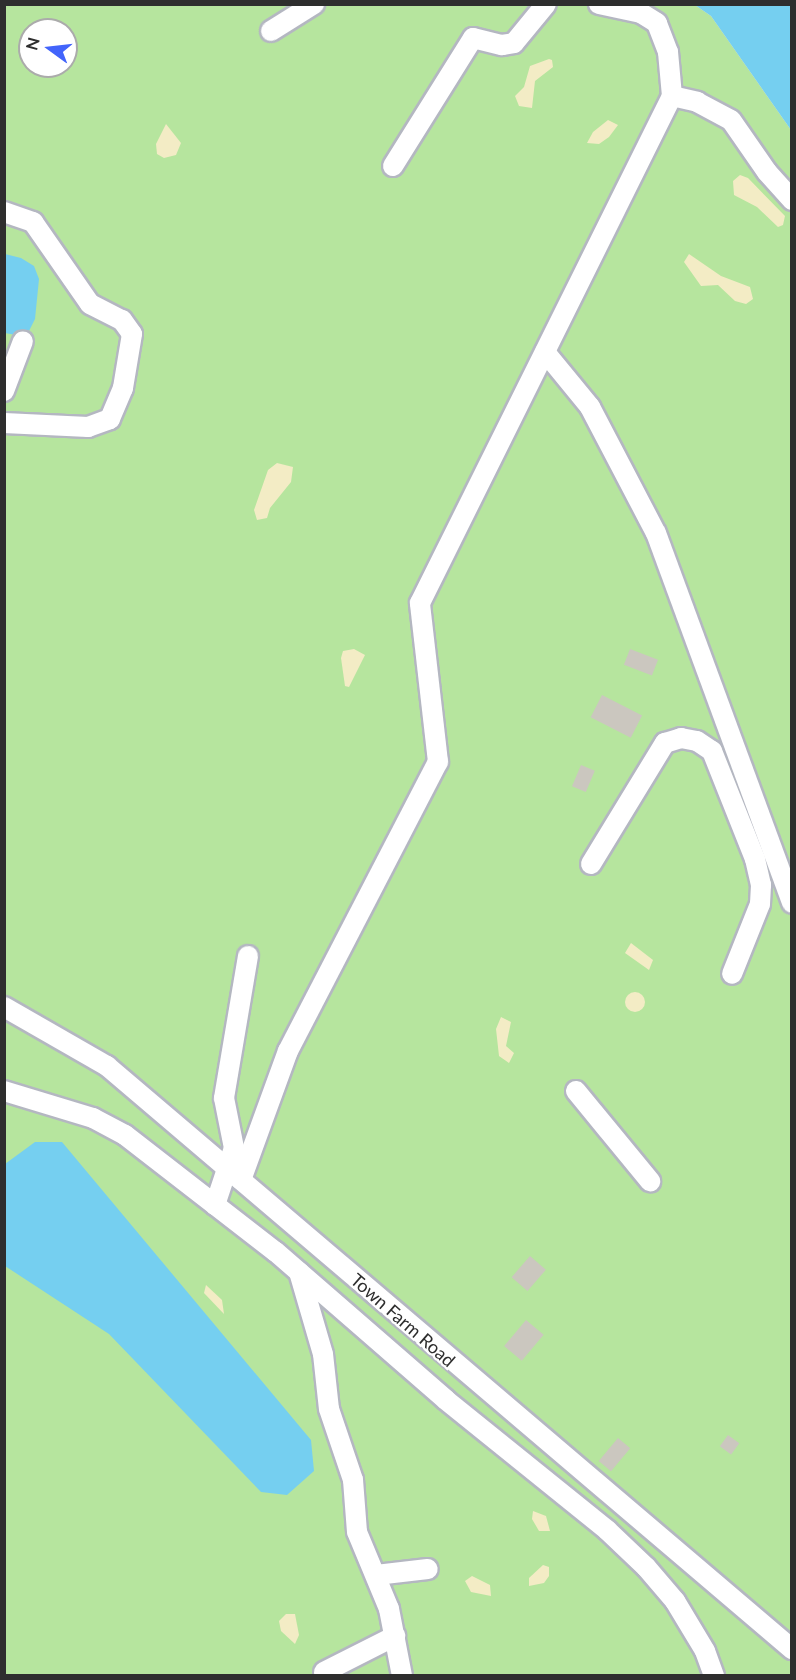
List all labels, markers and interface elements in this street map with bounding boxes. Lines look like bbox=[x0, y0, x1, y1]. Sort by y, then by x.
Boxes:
north arrow bbox=[18, 18, 78, 78]
text: N bbox=[21, 35, 43, 52]
street label: Town Farm Road bbox=[346, 1269, 460, 1371]

